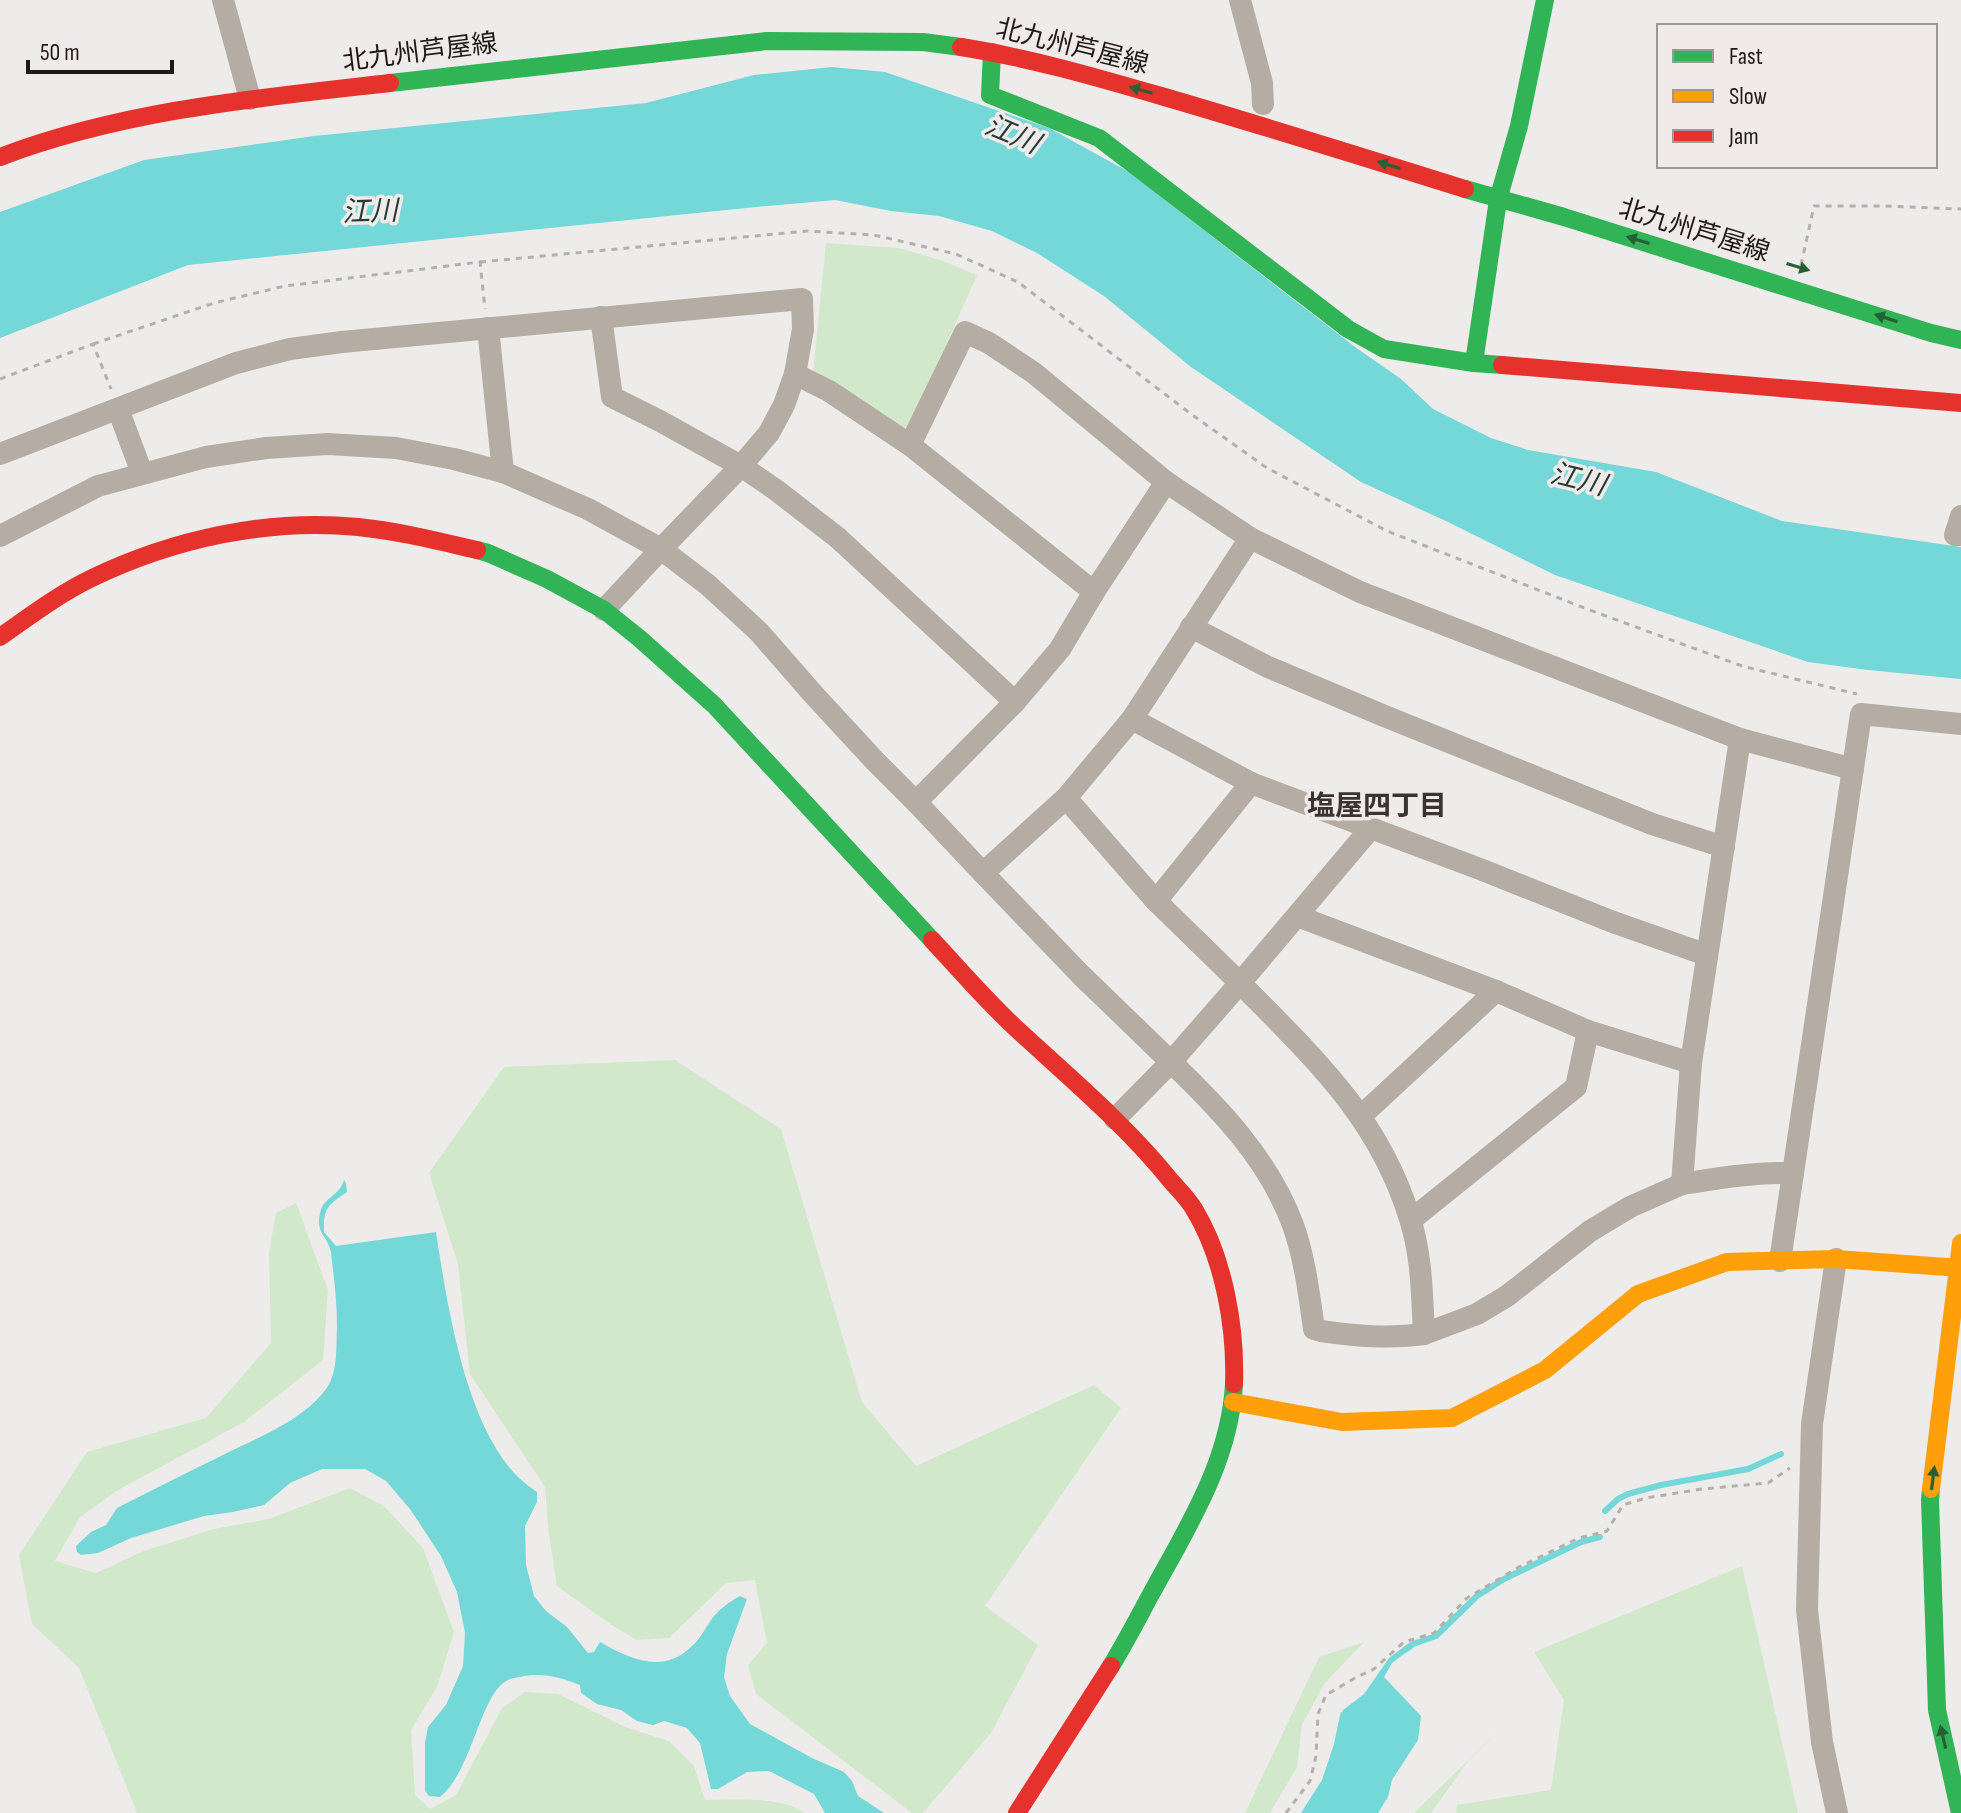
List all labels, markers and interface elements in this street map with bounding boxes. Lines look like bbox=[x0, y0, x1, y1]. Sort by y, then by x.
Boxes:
street label: 北九州芦屋線 bbox=[993, 13, 1151, 81]
scale bar bbox=[28, 24, 172, 74]
legend bbox=[1657, 24, 1937, 168]
street label: 北九州芦屋線 bbox=[341, 28, 499, 78]
text: 50 m bbox=[40, 38, 80, 67]
text: Fast bbox=[1729, 42, 1763, 71]
text: Slow bbox=[1729, 82, 1767, 111]
one-way arrow bbox=[1128, 83, 1152, 96]
water label: 江川 bbox=[980, 109, 1047, 162]
text: Jam bbox=[1728, 122, 1759, 151]
one-way arrow bbox=[1377, 158, 1401, 171]
street label: 北九州芦屋線 bbox=[1615, 193, 1773, 269]
water label: 江川 bbox=[341, 194, 402, 229]
one-way arrow bbox=[1626, 234, 1650, 246]
one-way arrow bbox=[1786, 261, 1810, 273]
one-way arrow bbox=[1874, 312, 1898, 324]
water label: 江川 bbox=[1547, 457, 1612, 504]
district label: 塩屋四丁目 bbox=[1307, 790, 1447, 823]
one-way arrow bbox=[1926, 1465, 1939, 1490]
one-way arrow bbox=[1936, 1724, 1949, 1749]

